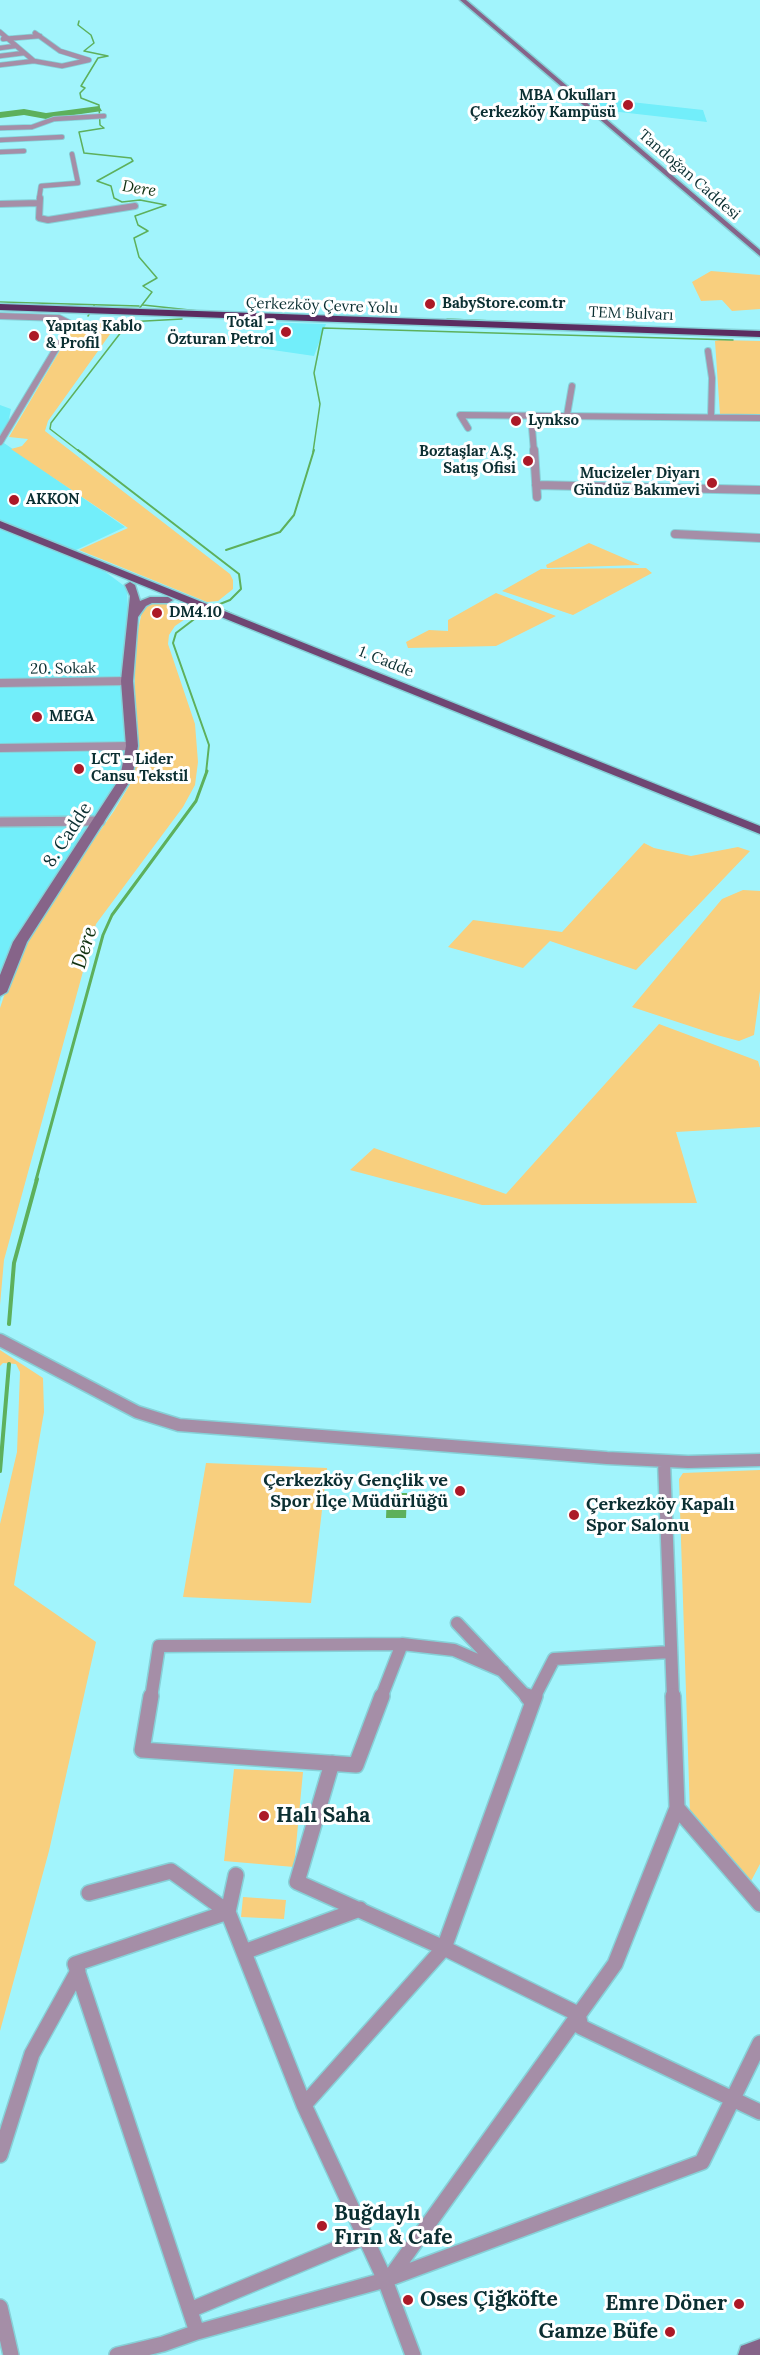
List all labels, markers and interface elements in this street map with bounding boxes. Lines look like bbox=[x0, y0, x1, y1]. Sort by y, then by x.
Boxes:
place label: MBA Okulları Çerkezköy Kampüsü bbox=[470, 87, 616, 122]
marker: MBA Okulları Çerkezköy Kampüsü bbox=[621, 98, 635, 112]
street label: Tandoğan Caddesi bbox=[635, 126, 743, 224]
water label: Dere bbox=[121, 177, 157, 201]
street label: Çerkezköy Çevre Yolu bbox=[246, 294, 398, 318]
place label: BabyStore.com.tr bbox=[442, 295, 565, 313]
marker: BabyStore.com.tr bbox=[423, 297, 437, 311]
street label: TEM Bulvarı bbox=[588, 304, 674, 324]
place label: Total - Özturan Petrol bbox=[167, 314, 274, 349]
place label: Yapıtaş Kablo & Profil bbox=[46, 318, 142, 353]
marker: Total - Özturan Petrol bbox=[279, 325, 293, 339]
marker: Yapıtaş Kablo & Profil bbox=[27, 329, 41, 343]
place label: Lynkso bbox=[528, 412, 579, 430]
marker: Lynkso bbox=[509, 414, 523, 428]
place label: Boztaşlar A.Ş. Satış Ofisi bbox=[419, 443, 516, 478]
marker: Boztaşlar A.Ş. Satış Ofisi bbox=[521, 454, 535, 468]
place label: Mucizeler Diyarı Gündüz Bakımevi bbox=[574, 465, 700, 500]
marker: Mucizeler Diyarı Gündüz Bakımevi bbox=[705, 476, 719, 490]
place label: AKKON bbox=[26, 491, 80, 509]
marker: AKKON bbox=[7, 493, 21, 507]
place label: DM4.10 bbox=[169, 604, 222, 622]
marker: DM4.10 bbox=[150, 606, 164, 620]
street label: 1. Cadde bbox=[356, 643, 416, 681]
street label: 20. Sokak bbox=[30, 659, 96, 679]
place label: MEGA bbox=[49, 708, 94, 726]
marker: MEGA bbox=[30, 710, 44, 724]
place label: LCT - Lider Cansu Tekstil bbox=[91, 751, 188, 786]
marker: LCT - Lider Cansu Tekstil bbox=[72, 762, 86, 776]
street label: 8. Cadde bbox=[39, 799, 97, 871]
water label: Dere bbox=[67, 924, 103, 972]
place label: Çerkezköy Gençlik ve Spor İlçe Müdürlüğü bbox=[263, 1470, 448, 1512]
marker: Çerkezköy Gençlik ve Spor İlçe Müdürlüğü bbox=[453, 1484, 467, 1498]
place label: Çerkezköy Kapalı Spor Salonu bbox=[586, 1494, 735, 1537]
marker: Çerkezköy Kapalı Spor Salonu bbox=[567, 1508, 581, 1522]
place label: Halı Saha bbox=[276, 1803, 370, 1829]
marker: Halı Saha bbox=[257, 1809, 271, 1823]
place label: Buğdaylı Fırın & Cafe bbox=[334, 2201, 452, 2251]
marker: Buğdaylı Fırın & Cafe bbox=[315, 2219, 329, 2233]
place label: Oses Çiğköfte bbox=[420, 2287, 558, 2313]
place label: Emre Döner bbox=[605, 2291, 727, 2317]
marker: Oses Çiğköfte bbox=[401, 2293, 415, 2307]
marker: Emre Döner bbox=[732, 2297, 746, 2311]
place label: Gamze Büfe bbox=[539, 2319, 658, 2345]
marker: Gamze Büfe bbox=[663, 2325, 677, 2339]

